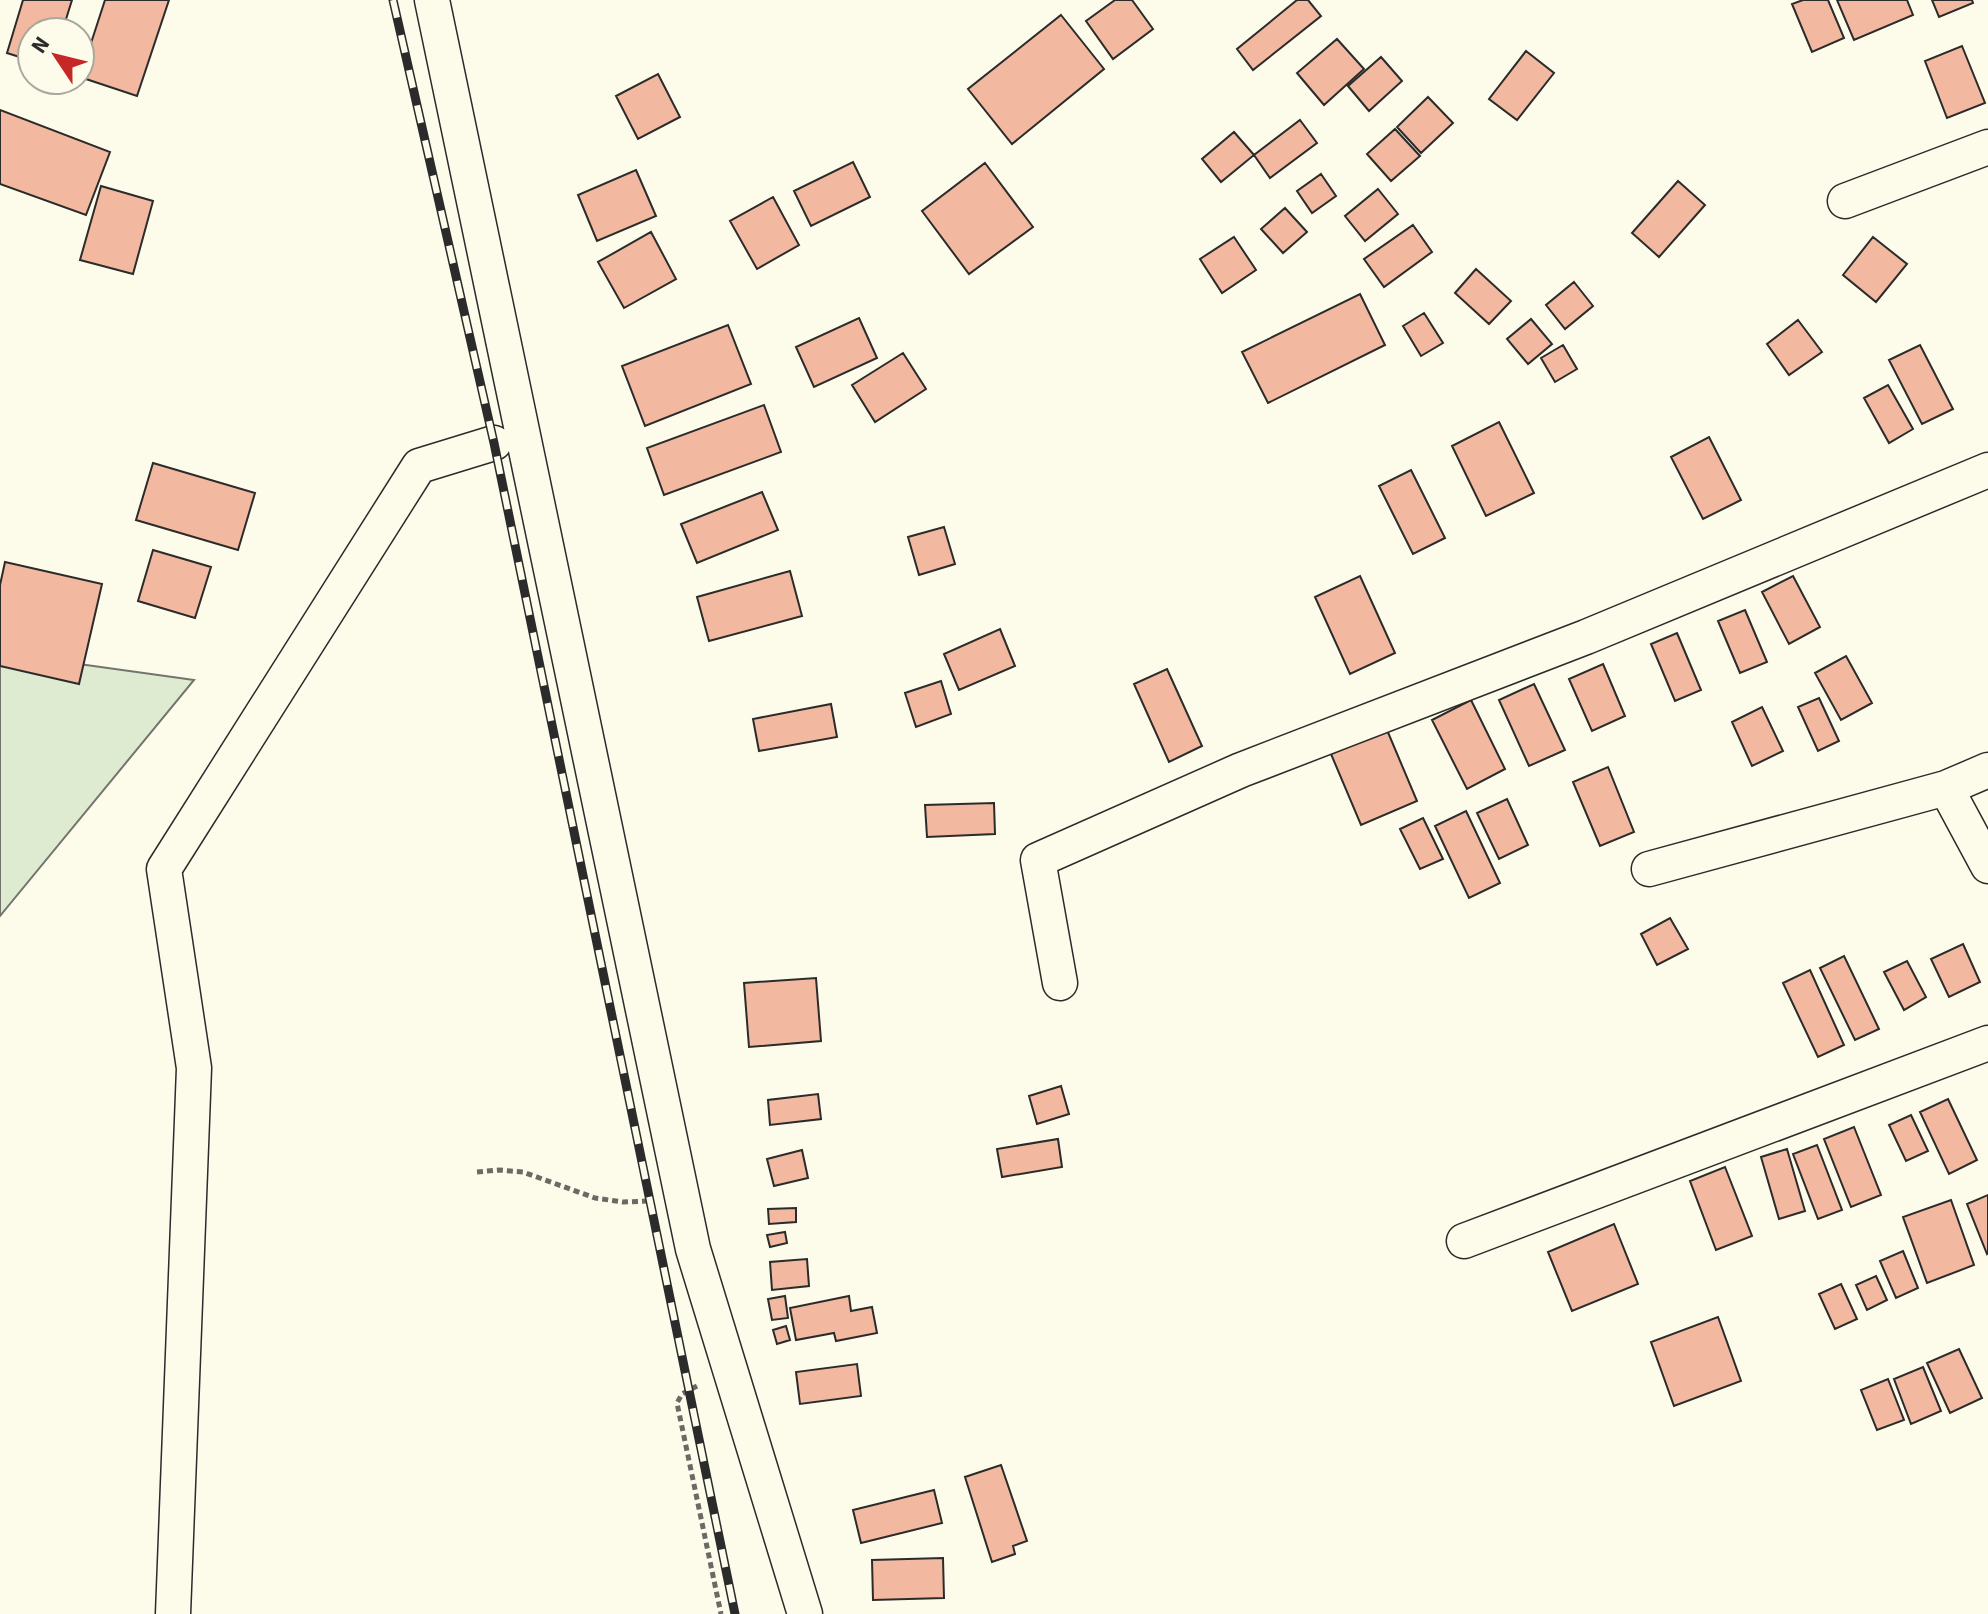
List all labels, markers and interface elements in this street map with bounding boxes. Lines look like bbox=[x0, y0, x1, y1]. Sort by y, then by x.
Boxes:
north arrow bbox=[16, 16, 96, 96]
text: N bbox=[23, 30, 58, 60]

